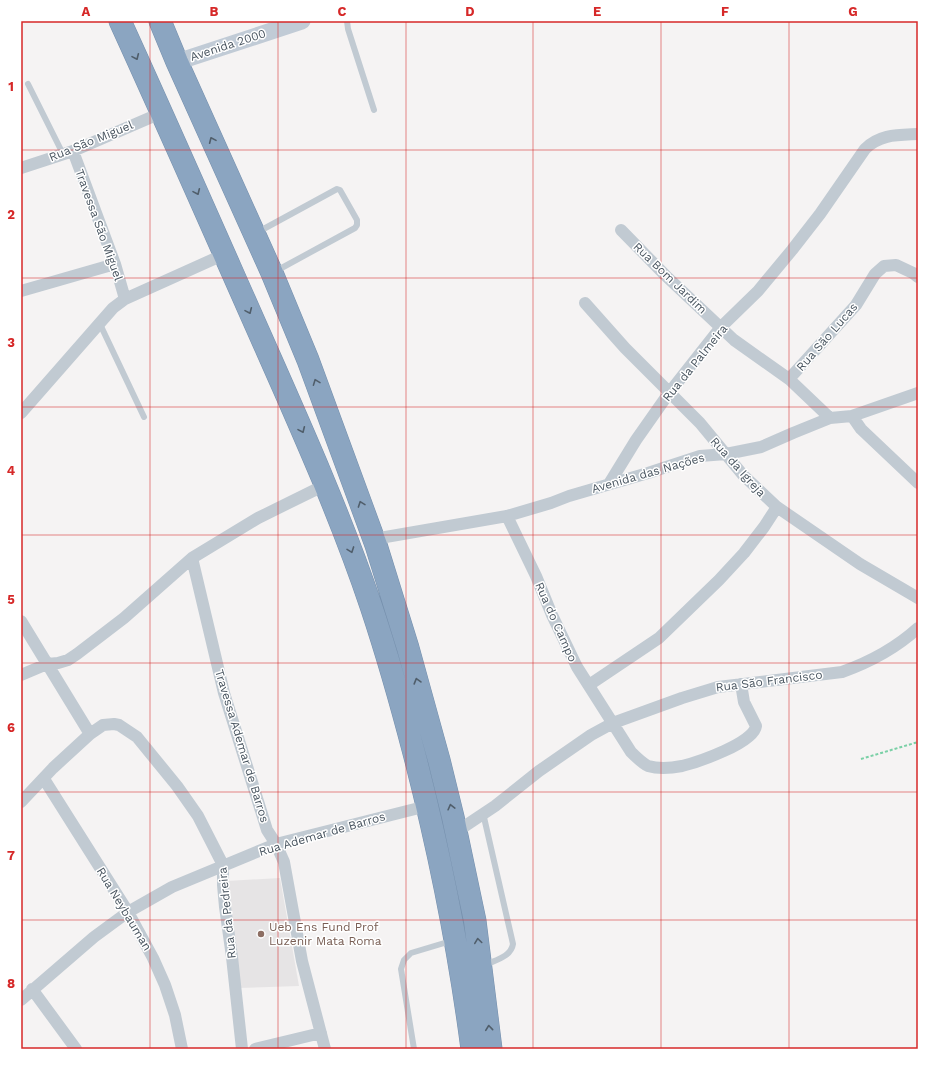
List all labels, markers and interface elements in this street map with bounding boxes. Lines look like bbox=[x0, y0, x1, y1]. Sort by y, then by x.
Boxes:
text: A bbox=[82, 4, 91, 19]
text: B bbox=[210, 4, 219, 19]
text: C bbox=[338, 4, 347, 19]
text: D bbox=[465, 4, 475, 19]
text: E bbox=[593, 4, 601, 19]
text: F bbox=[721, 4, 729, 19]
text: G bbox=[848, 4, 858, 19]
street label: Avenida 2000 bbox=[188, 26, 268, 64]
one-way arrow bbox=[131, 52, 139, 60]
text: 1 bbox=[8, 79, 14, 94]
street label: Rua São Miguel bbox=[47, 118, 135, 164]
one-way arrow bbox=[209, 137, 217, 145]
street label: Travessa São Miguel bbox=[72, 167, 126, 283]
one-way arrow bbox=[192, 188, 200, 195]
text: 2 bbox=[7, 207, 15, 222]
street label: Rua Bom Jardim bbox=[630, 239, 710, 317]
street label: Rua São Lucas bbox=[794, 300, 860, 374]
one-way arrow bbox=[245, 307, 253, 314]
street label: Rua da Palmeira bbox=[660, 322, 730, 404]
text: 3 bbox=[7, 335, 15, 350]
one-way arrow bbox=[312, 379, 320, 386]
one-way arrow bbox=[297, 425, 305, 433]
street label: Rua da Igreja bbox=[708, 434, 769, 500]
street label: Avenida das Nações bbox=[590, 450, 706, 496]
text: 4 bbox=[7, 463, 16, 478]
one-way arrow bbox=[358, 500, 366, 507]
one-way arrow bbox=[346, 547, 355, 554]
street label: Rua do Campo bbox=[532, 580, 580, 664]
text: 5 bbox=[7, 592, 15, 607]
street label: Travessa Ademar de Barros bbox=[212, 668, 272, 824]
street label: Rua São Francisco bbox=[715, 668, 823, 694]
one-way arrow bbox=[413, 678, 422, 685]
text: 6 bbox=[7, 720, 15, 735]
one-way arrow bbox=[447, 804, 455, 810]
street label: Rua Ademar de Barros bbox=[257, 809, 387, 859]
text: 7 bbox=[7, 848, 15, 863]
street label: Rua Neybauman bbox=[94, 865, 154, 953]
street label: Rua da Pedreira bbox=[215, 866, 239, 959]
place label: Ueb Ens Fund Prof Luzenir Mata Roma bbox=[269, 920, 382, 948]
marker: Ueb Ens Fund Prof Luzenir Mata Roma bbox=[256, 929, 266, 939]
one-way arrow bbox=[474, 938, 483, 944]
text: 8 bbox=[7, 976, 15, 991]
one-way arrow bbox=[485, 1025, 494, 1031]

